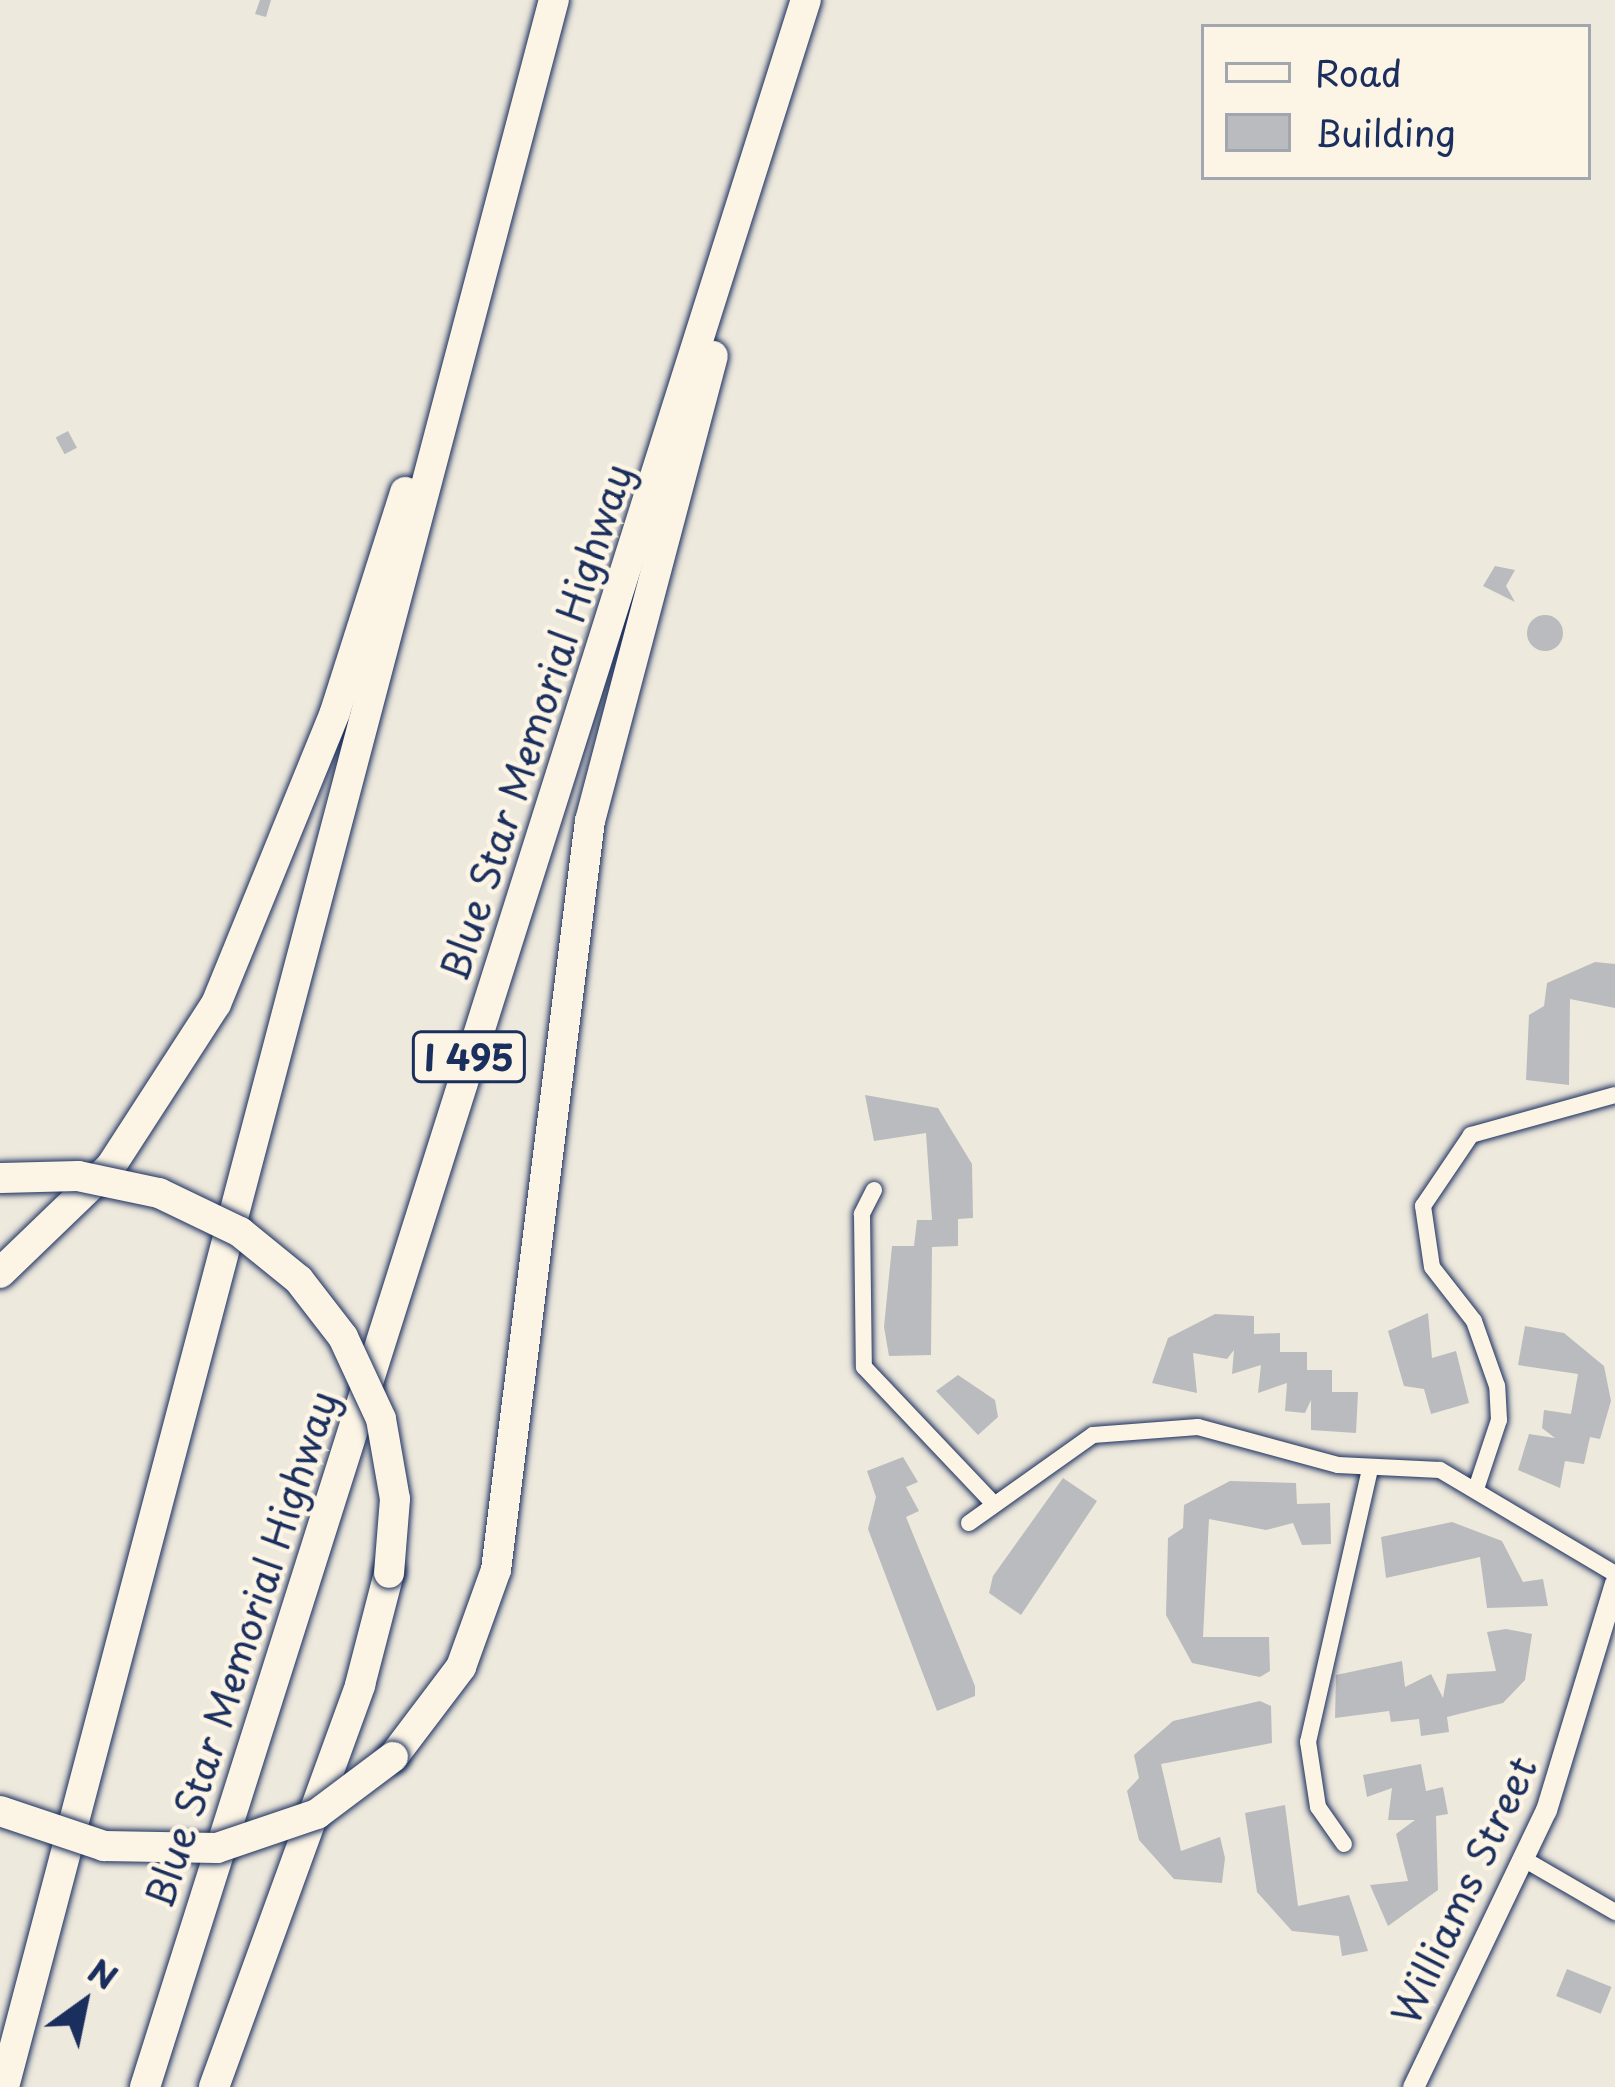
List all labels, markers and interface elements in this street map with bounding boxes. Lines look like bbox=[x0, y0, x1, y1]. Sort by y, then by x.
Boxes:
legend bbox=[1201, 24, 1591, 180]
text: Road bbox=[1315, 45, 1402, 99]
text: Building bbox=[1315, 105, 1456, 159]
street label: Blue Star Memorial Highway bbox=[428, 455, 642, 989]
road number: I 495 bbox=[409, 1027, 529, 1087]
street label: Blue Star Memorial Highway bbox=[133, 1382, 347, 1916]
street label: Williams Street bbox=[1380, 1748, 1546, 2032]
north arrow bbox=[24, 1943, 144, 2063]
text: N bbox=[79, 1945, 128, 2001]

